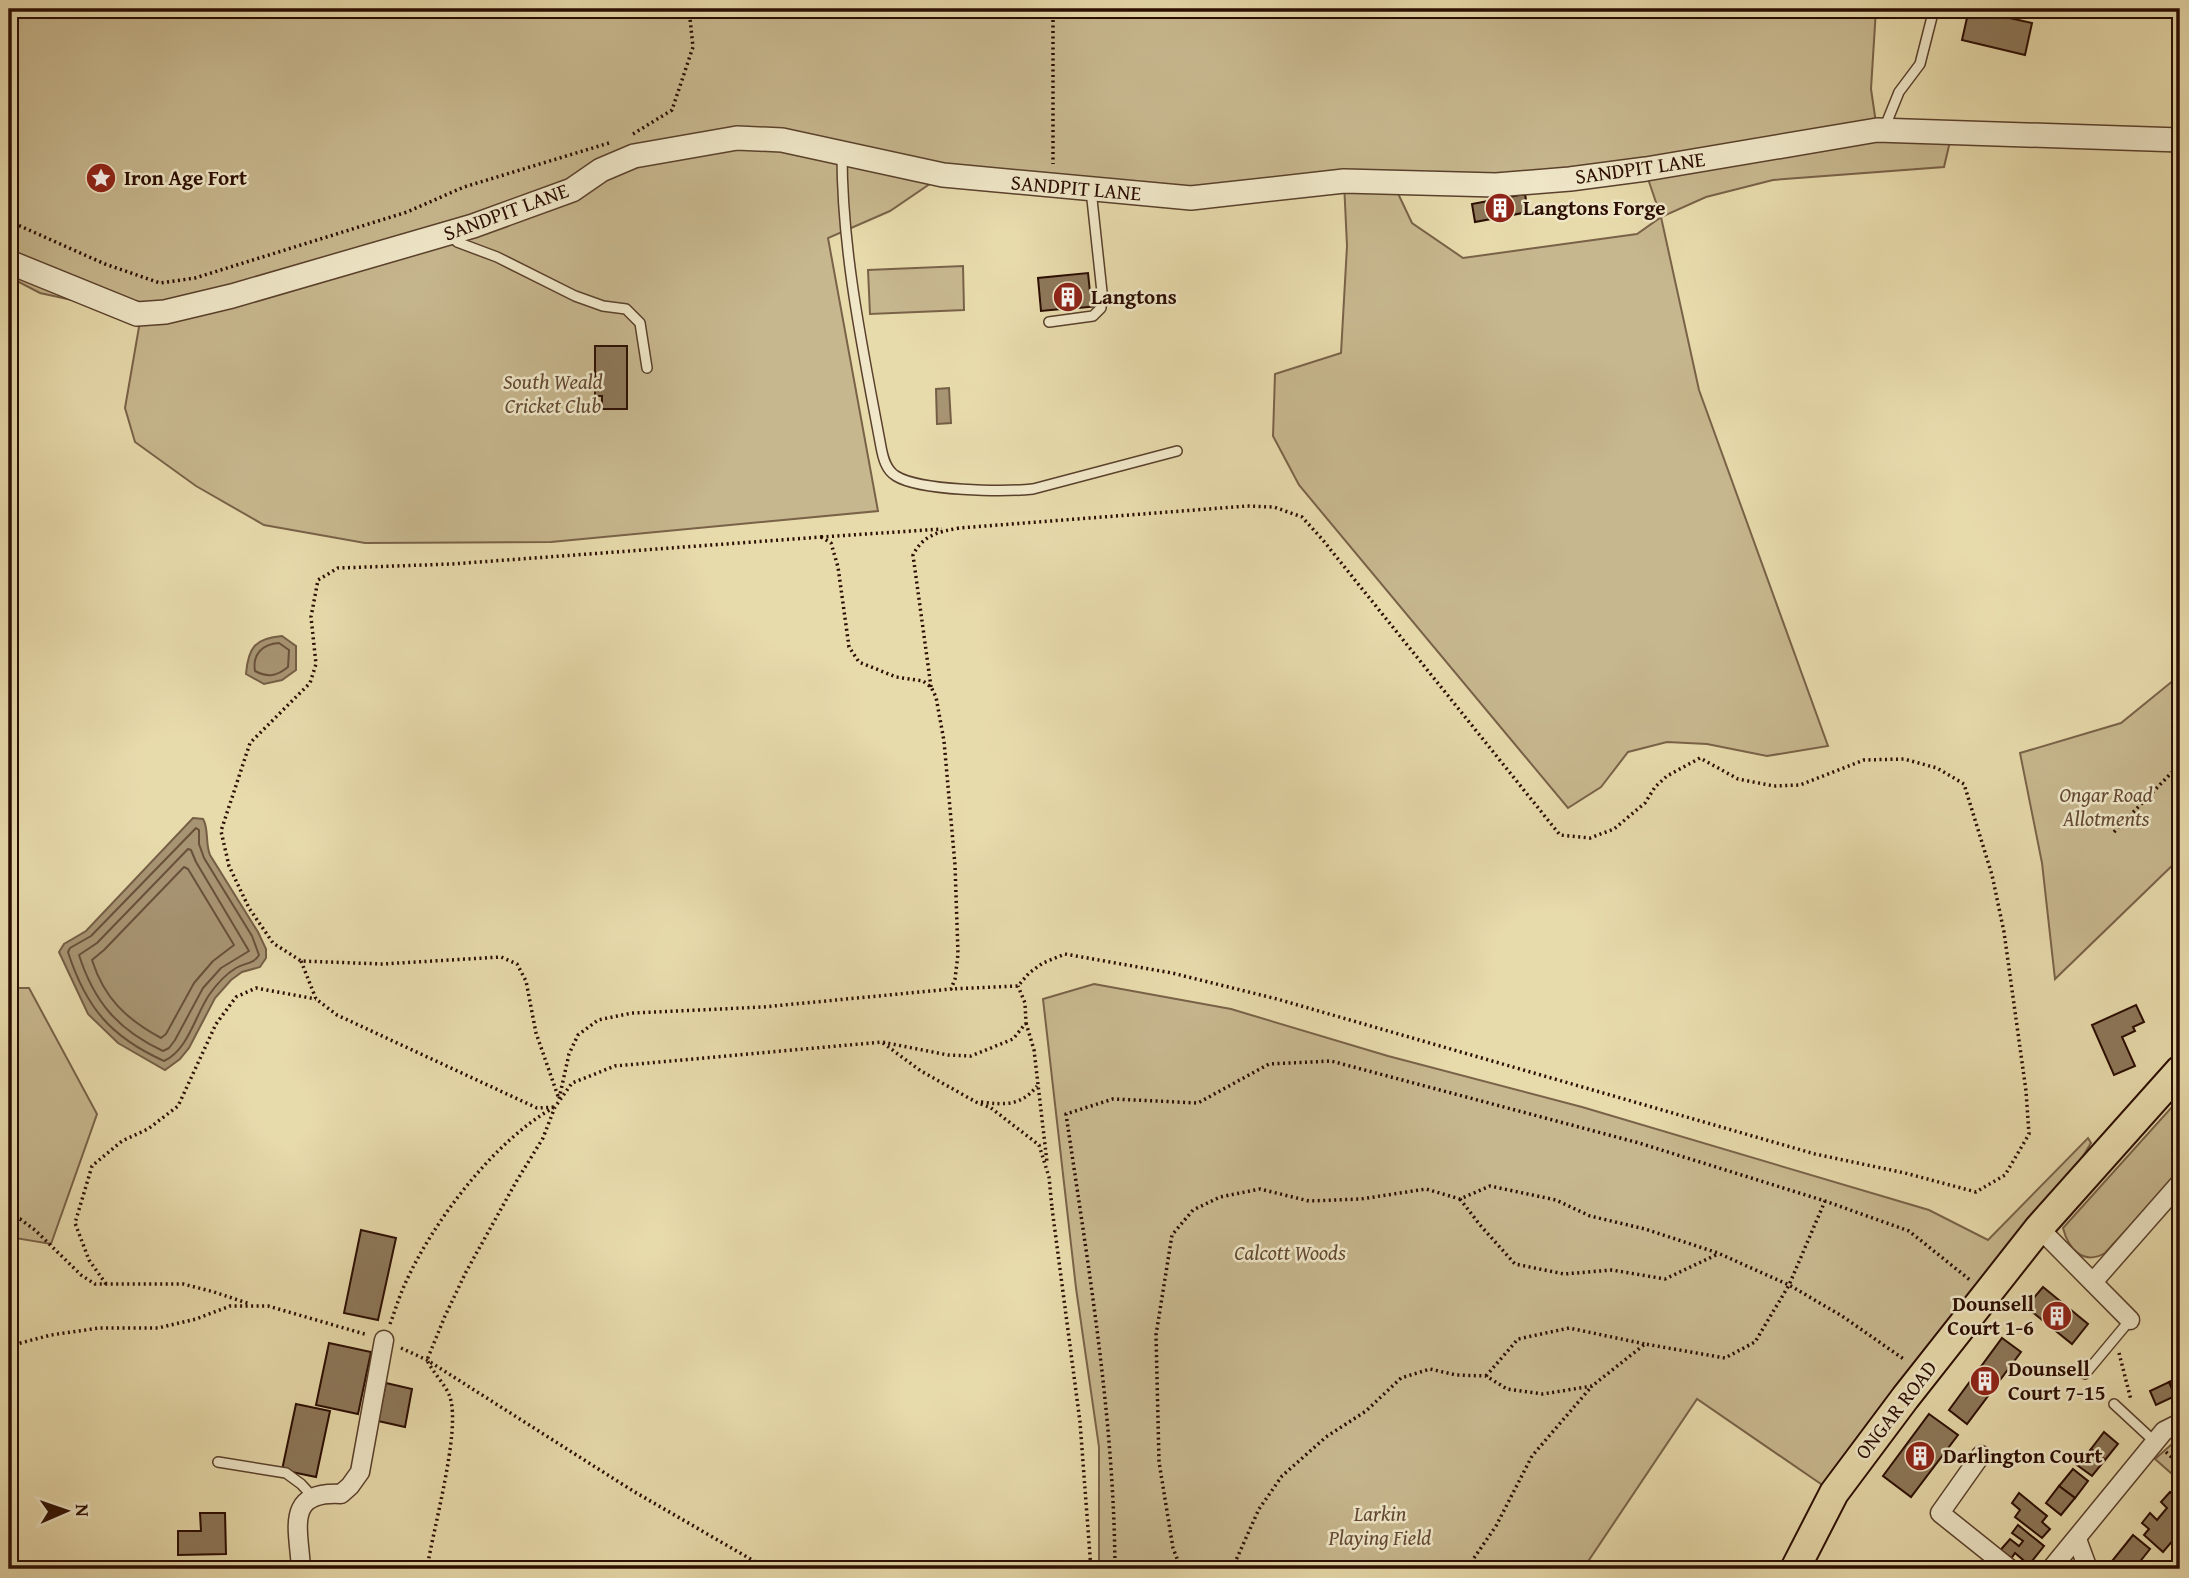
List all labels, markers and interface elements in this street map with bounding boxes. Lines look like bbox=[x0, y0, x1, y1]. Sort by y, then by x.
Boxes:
street label: SANDPIT LANE bbox=[1573, 143, 1707, 192]
place icon: Iron Age Fort bbox=[84, 161, 118, 195]
place label: Iron Age Fort bbox=[124, 162, 247, 193]
street label: SANDPIT LANE bbox=[1009, 166, 1143, 209]
street label: SANDPIT LANE bbox=[439, 174, 573, 248]
building icon: Langtons Forge bbox=[1483, 191, 1517, 225]
place label: Langtons Forge bbox=[1523, 192, 1666, 223]
building icon: Langtons bbox=[1051, 280, 1085, 314]
place label: Langtons bbox=[1091, 281, 1177, 312]
park label: South Weald Cricket Club bbox=[503, 366, 603, 421]
park label: Ongar Road Allotments bbox=[2059, 779, 2153, 834]
park label: Calcott Woods bbox=[1234, 1237, 1346, 1268]
place label: Dounsell Court 1-6 bbox=[1947, 1288, 2034, 1343]
building icon: Dounsell Court 1-6 bbox=[2040, 1299, 2074, 1333]
place label: Dounsell Court 7-15 bbox=[2008, 1353, 2106, 1408]
street label: ONGAR ROAD bbox=[1847, 1354, 1944, 1466]
building icon: Dounsell Court 7-15 bbox=[1968, 1364, 2002, 1398]
building icon: Darlington Court bbox=[1903, 1439, 1937, 1473]
place label: Darlington Court bbox=[1943, 1440, 2102, 1471]
north arrow bbox=[32, 1476, 102, 1546]
park label: Larkin Playing Field bbox=[1328, 1498, 1431, 1553]
text: N bbox=[69, 1504, 97, 1518]

